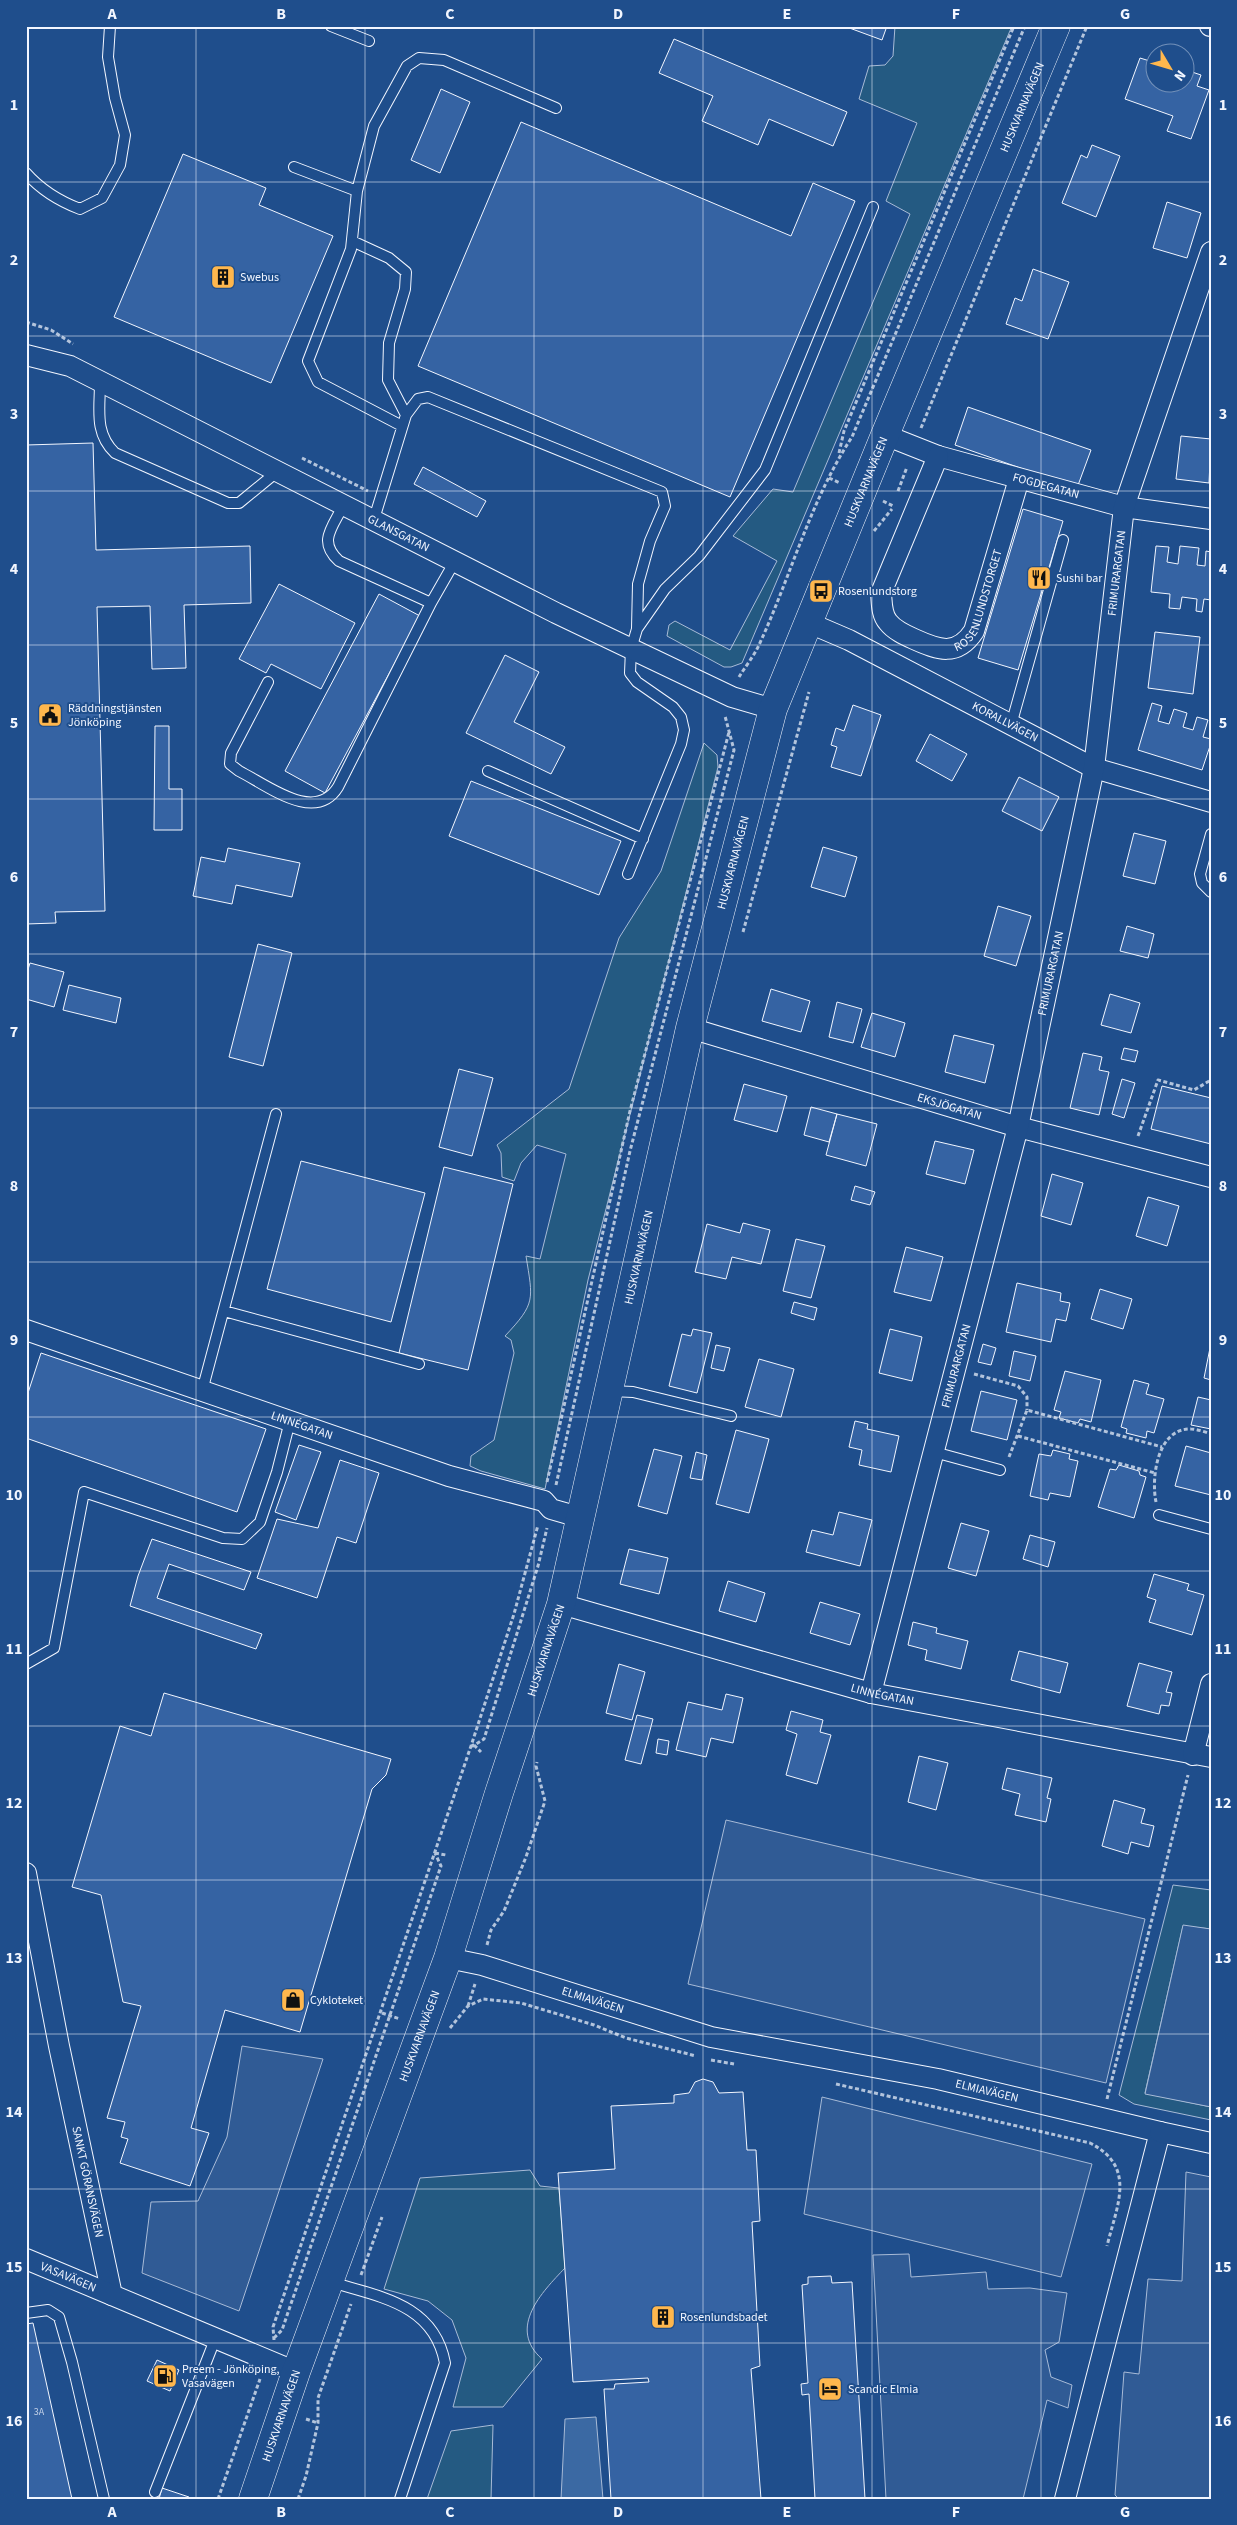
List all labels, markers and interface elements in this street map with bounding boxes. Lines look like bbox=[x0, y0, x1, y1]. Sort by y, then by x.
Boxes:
text: A bbox=[106, 3, 117, 25]
text: B bbox=[276, 3, 286, 25]
text: C bbox=[445, 3, 455, 25]
text: D bbox=[613, 3, 623, 25]
text: E bbox=[783, 3, 791, 25]
text: F bbox=[952, 3, 960, 25]
text: G bbox=[1120, 3, 1130, 25]
north arrow bbox=[1144, 42, 1194, 92]
street label: HUSKVARNAVÄGEN bbox=[996, 60, 1049, 155]
text: N bbox=[1169, 66, 1190, 85]
text: 1 bbox=[10, 94, 18, 116]
text: 1 bbox=[1219, 94, 1227, 116]
text: 2 bbox=[10, 249, 18, 271]
text: 2 bbox=[1219, 249, 1227, 271]
building icon: Swebus bbox=[210, 264, 236, 290]
place label: Swebus bbox=[240, 269, 279, 286]
text: 3 bbox=[10, 403, 18, 425]
text: 3 bbox=[1219, 403, 1227, 425]
street label: HUSKVARNAVÄGEN bbox=[840, 434, 892, 530]
street label: FOGDEGATAN bbox=[1011, 469, 1081, 503]
street label: GLANSGATAN bbox=[364, 511, 432, 556]
street label: FRIMURARGATAN bbox=[1104, 529, 1130, 617]
street label: ROSENLUNDSTORGET bbox=[951, 547, 1007, 656]
text: 4 bbox=[10, 558, 19, 580]
text: 4 bbox=[1219, 558, 1228, 580]
restaurant icon: Sushi bar bbox=[1026, 565, 1052, 591]
place label: Sushi bar bbox=[1056, 570, 1103, 587]
bus stop icon: Rosenlundstorg bbox=[808, 578, 834, 604]
place label: Rosenlundstorg bbox=[838, 583, 917, 600]
street label: KORALLVÄGEN bbox=[969, 698, 1041, 746]
place label: Räddningstjänsten Jönköping bbox=[68, 700, 162, 731]
public building icon: Räddningstjänsten Jönköping bbox=[37, 702, 63, 728]
text: 5 bbox=[10, 712, 18, 734]
text: 5 bbox=[1219, 712, 1227, 734]
street label: HUSKVARNAVÄGEN bbox=[713, 814, 754, 911]
text: 6 bbox=[10, 866, 18, 888]
text: 6 bbox=[1219, 866, 1227, 888]
street label: FRIMURARGATAN bbox=[1034, 929, 1068, 1017]
text: 7 bbox=[10, 1021, 18, 1043]
text: 7 bbox=[1219, 1021, 1227, 1043]
street label: EKSJÖGATAN bbox=[915, 1089, 984, 1125]
text: 8 bbox=[10, 1175, 18, 1197]
text: 8 bbox=[1219, 1175, 1227, 1197]
street label: HUSKVARNAVÄGEN bbox=[620, 1209, 658, 1306]
street label: FRIMURARGATAN bbox=[937, 1322, 975, 1410]
text: 9 bbox=[10, 1329, 18, 1351]
text: 9 bbox=[1219, 1329, 1227, 1351]
street label: LINNÉGATAN bbox=[269, 1407, 335, 1444]
text: 10 bbox=[6, 1484, 22, 1506]
text: 10 bbox=[1215, 1484, 1231, 1506]
street label: HUSKVARNAVÄGEN bbox=[523, 1602, 569, 1699]
text: 11 bbox=[6, 1638, 22, 1660]
text: 11 bbox=[1215, 1638, 1231, 1660]
street label: LINNÉGATAN bbox=[849, 1680, 915, 1710]
text: 12 bbox=[6, 1792, 22, 1814]
text: 12 bbox=[1215, 1792, 1231, 1814]
text: 13 bbox=[6, 1947, 22, 1969]
text: 13 bbox=[1215, 1947, 1231, 1969]
street label: ELMIAVÄGEN bbox=[560, 1983, 626, 2018]
shop icon: Cykloteket bbox=[280, 1987, 306, 2013]
street label: HUSKVARNAVÄGEN bbox=[395, 1988, 444, 2084]
place label: Cykloteket bbox=[310, 1992, 363, 2009]
street label: ELMIAVÄGEN bbox=[954, 2075, 1020, 2107]
text: 14 bbox=[6, 2101, 23, 2123]
text: 14 bbox=[1215, 2101, 1232, 2123]
street label: SANKT GÖRANSVÄGEN bbox=[67, 2125, 108, 2239]
text: 15 bbox=[6, 2256, 22, 2278]
text: 15 bbox=[1215, 2256, 1231, 2278]
street label: VASAVÄGEN bbox=[38, 2258, 99, 2297]
building icon: Rosenlundsbadet bbox=[650, 2304, 676, 2330]
place label: Rosenlundsbadet bbox=[680, 2309, 768, 2326]
place label: Preem - Jönköping, Vasavägen bbox=[182, 2361, 279, 2392]
fuel station icon: Preem - Jönköping, Vasavägen bbox=[152, 2363, 178, 2389]
street label: HUSKVARNAVÄGEN bbox=[258, 2368, 305, 2464]
hotel icon: Scandic Elmia bbox=[817, 2376, 843, 2402]
place label: Scandic Elmia bbox=[848, 2381, 918, 2398]
house number: 3A bbox=[34, 2405, 45, 2419]
text: 16 bbox=[6, 2410, 22, 2432]
text: 16 bbox=[1215, 2410, 1231, 2432]
text: A bbox=[106, 2501, 117, 2523]
text: B bbox=[276, 2501, 286, 2523]
text: C bbox=[445, 2501, 455, 2523]
text: D bbox=[613, 2501, 623, 2523]
text: E bbox=[783, 2501, 791, 2523]
text: F bbox=[952, 2501, 960, 2523]
text: G bbox=[1120, 2501, 1130, 2523]

